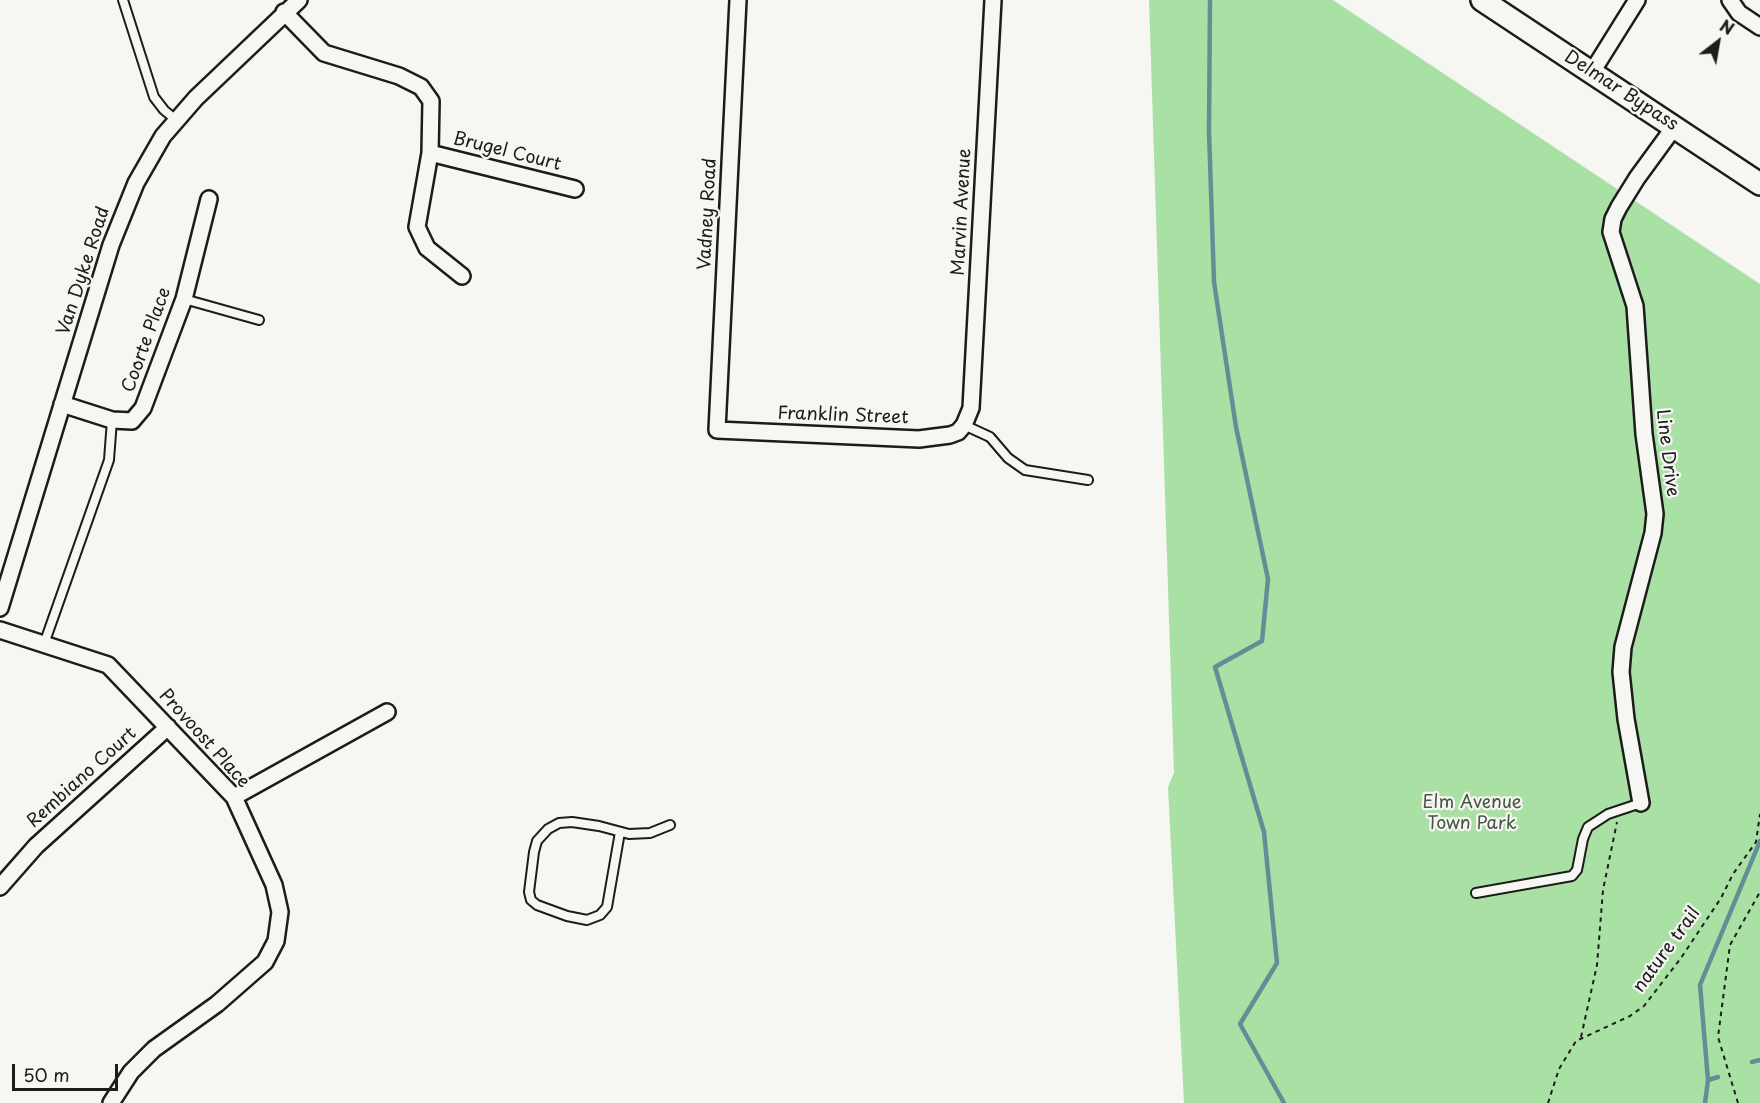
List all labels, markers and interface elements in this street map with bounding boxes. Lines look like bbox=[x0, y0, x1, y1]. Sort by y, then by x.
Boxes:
north arrow bbox=[1688, 12, 1748, 72]
text: N bbox=[1716, 13, 1739, 40]
street label: Delmar Bypass bbox=[1560, 46, 1682, 136]
street label: Brugel Court bbox=[451, 128, 563, 176]
street label: Marvin Avenue bbox=[948, 148, 976, 276]
street label: Vadney Road bbox=[694, 157, 722, 271]
street label: Van Dyke Road bbox=[53, 204, 115, 338]
street label: Coorte Place bbox=[118, 285, 176, 395]
street label: Franklin Street bbox=[777, 403, 909, 429]
street label: Line Drive bbox=[1651, 408, 1683, 498]
street label: Provoost Place bbox=[154, 685, 254, 793]
street label: Rembiano Court bbox=[23, 723, 141, 833]
park label: Elm Avenue Town Park bbox=[1422, 792, 1522, 834]
street label: nature trail bbox=[1629, 903, 1705, 997]
scale bar bbox=[15, 1052, 122, 1090]
text: 50 m bbox=[23, 1061, 70, 1088]

